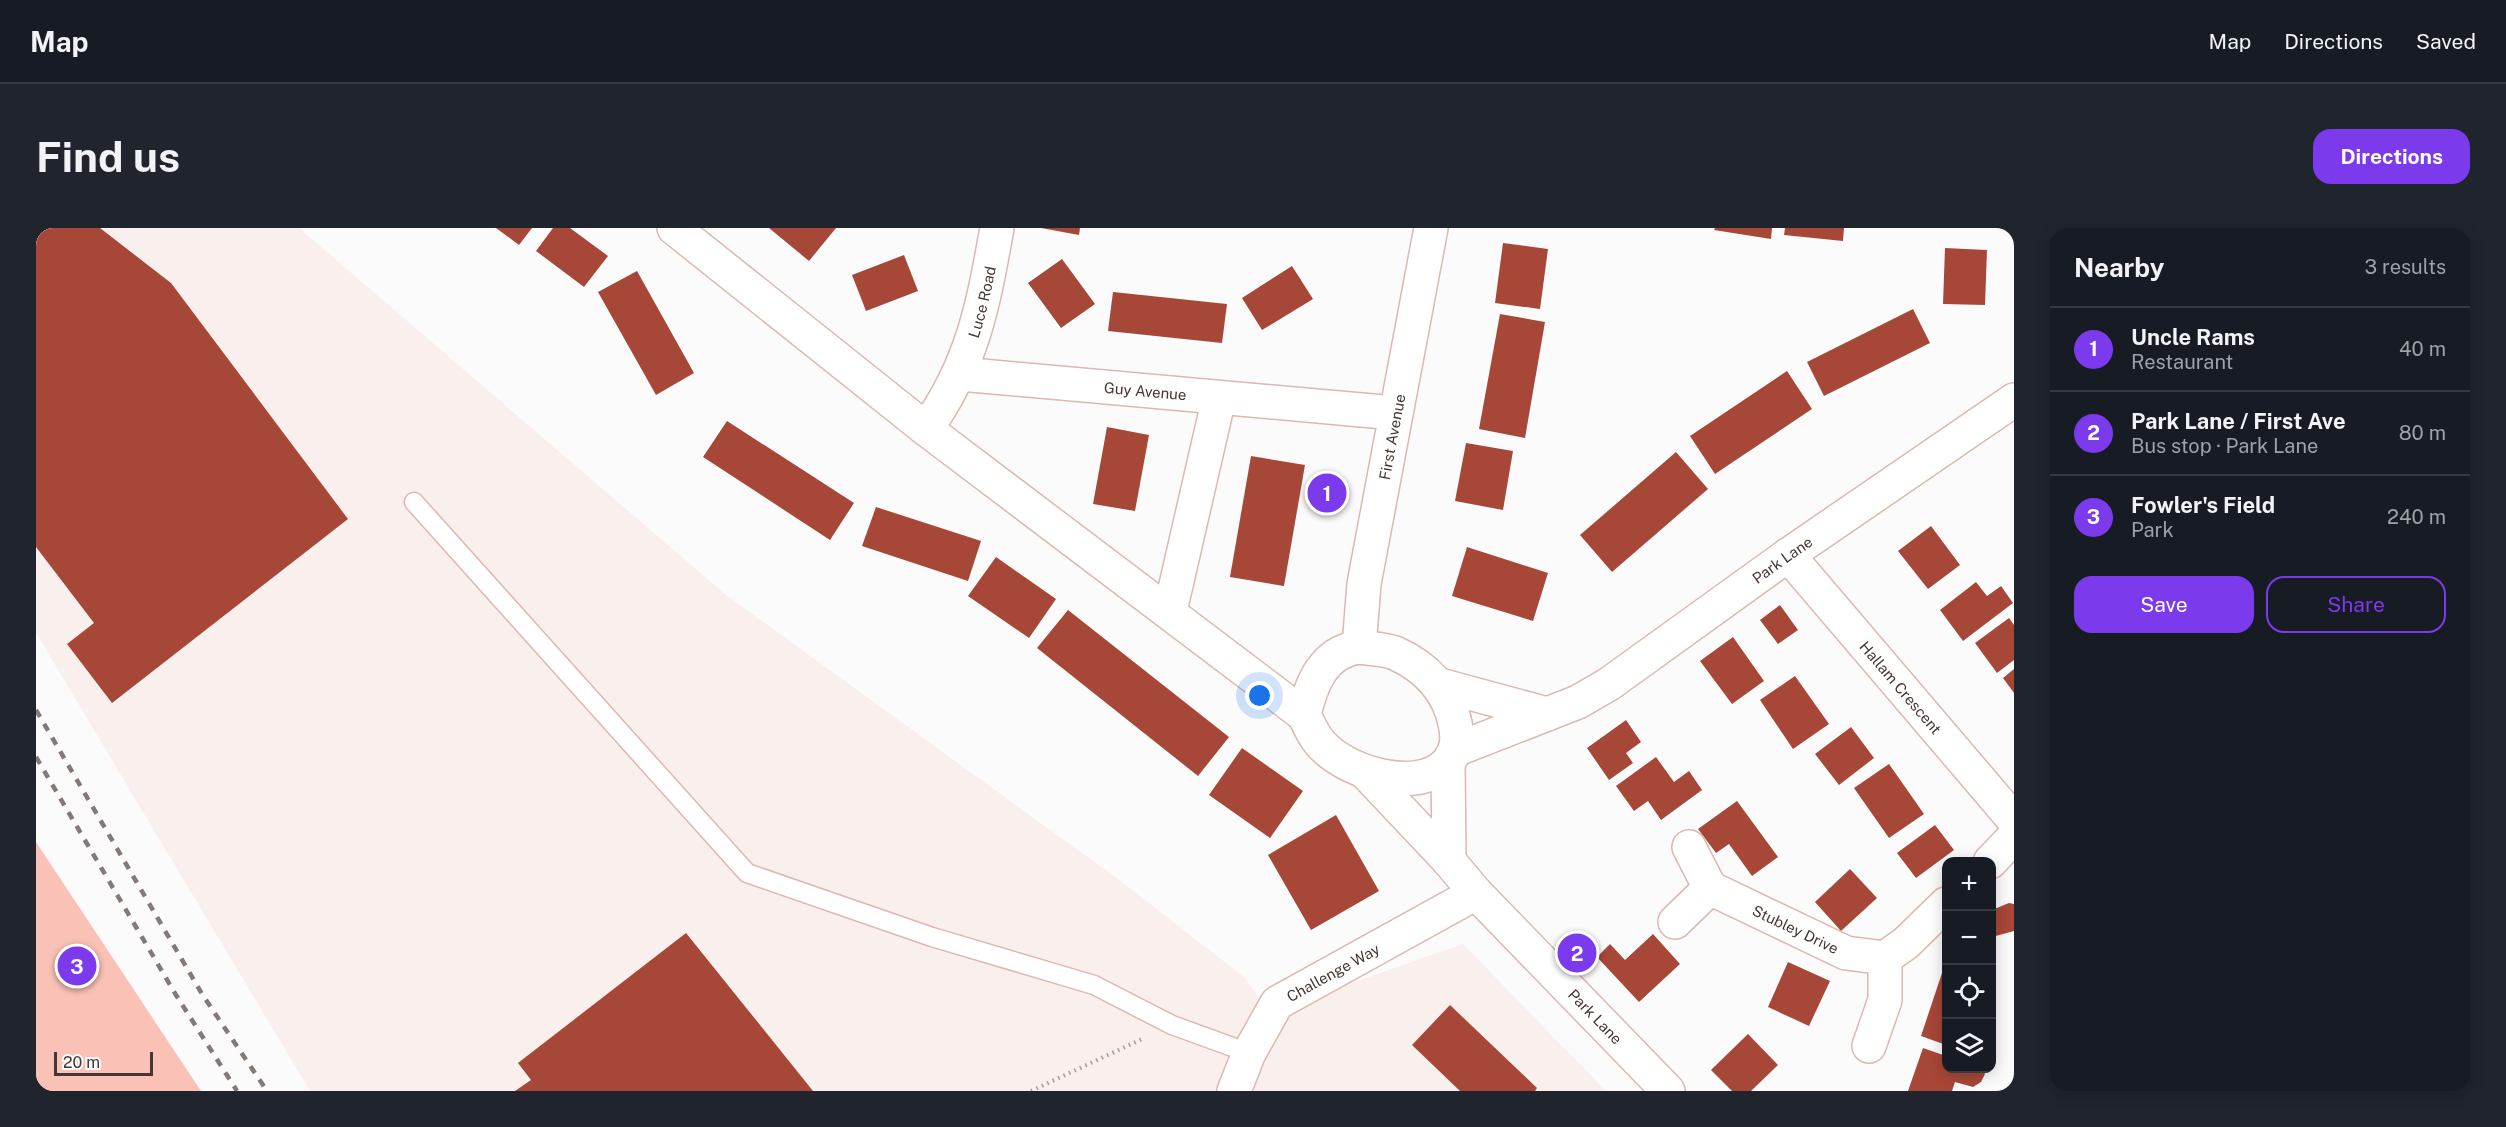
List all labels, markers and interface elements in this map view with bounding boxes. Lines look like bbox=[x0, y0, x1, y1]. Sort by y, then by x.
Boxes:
text: Map bbox=[30, 25, 89, 58]
text: Map bbox=[2209, 29, 2251, 54]
text: Directions bbox=[2284, 29, 2383, 54]
text: Saved bbox=[2416, 29, 2476, 54]
button: Directions bbox=[2313, 129, 2470, 184]
text: Find us bbox=[36, 132, 180, 181]
text: Nearby bbox=[2074, 252, 2164, 283]
text: 3 results bbox=[2365, 255, 2446, 279]
street label: Luce Road bbox=[964, 265, 998, 340]
text: Uncle Rams bbox=[2131, 324, 2255, 350]
text: 1 bbox=[2089, 337, 2098, 361]
text: 40 m bbox=[2399, 337, 2446, 361]
text: Restaurant bbox=[2131, 350, 2233, 374]
street label: Guy Avenue bbox=[1103, 378, 1187, 403]
street label: First Avenue bbox=[1375, 392, 1408, 481]
text: Park Lane / First Ave bbox=[2131, 408, 2346, 434]
text: 2 bbox=[2087, 421, 2100, 445]
text: 80 m bbox=[2399, 421, 2446, 445]
text: Bus stop · Park Lane bbox=[2131, 434, 2318, 458]
pin: 1 bbox=[1308, 470, 1346, 516]
text: Fowler's Field bbox=[2131, 492, 2275, 518]
text: 3 bbox=[2087, 505, 2100, 529]
text: 240 m bbox=[2387, 505, 2446, 529]
text: Park bbox=[2131, 518, 2174, 542]
street label: Park Lane bbox=[1749, 533, 1815, 587]
button: Save bbox=[2074, 576, 2254, 633]
button: Share bbox=[2266, 576, 2446, 633]
street label: Hallam Crescent bbox=[1857, 638, 1945, 737]
your location bbox=[1245, 681, 1274, 710]
map controls bbox=[1942, 857, 1996, 1073]
button: + bbox=[1942, 857, 1996, 911]
street label: Stubley Drive bbox=[1750, 901, 1841, 957]
button: − bbox=[1942, 911, 1996, 965]
pin: 2 bbox=[1558, 930, 1596, 976]
street label: Challenge Way bbox=[1283, 940, 1382, 1005]
pin: 3 bbox=[58, 944, 96, 988]
button: locate bbox=[1942, 965, 1996, 1019]
street label: Park Lane bbox=[1565, 985, 1626, 1047]
button: layers bbox=[1942, 1019, 1996, 1073]
scale bar bbox=[54, 1049, 153, 1076]
text: 20 m bbox=[63, 1053, 100, 1072]

